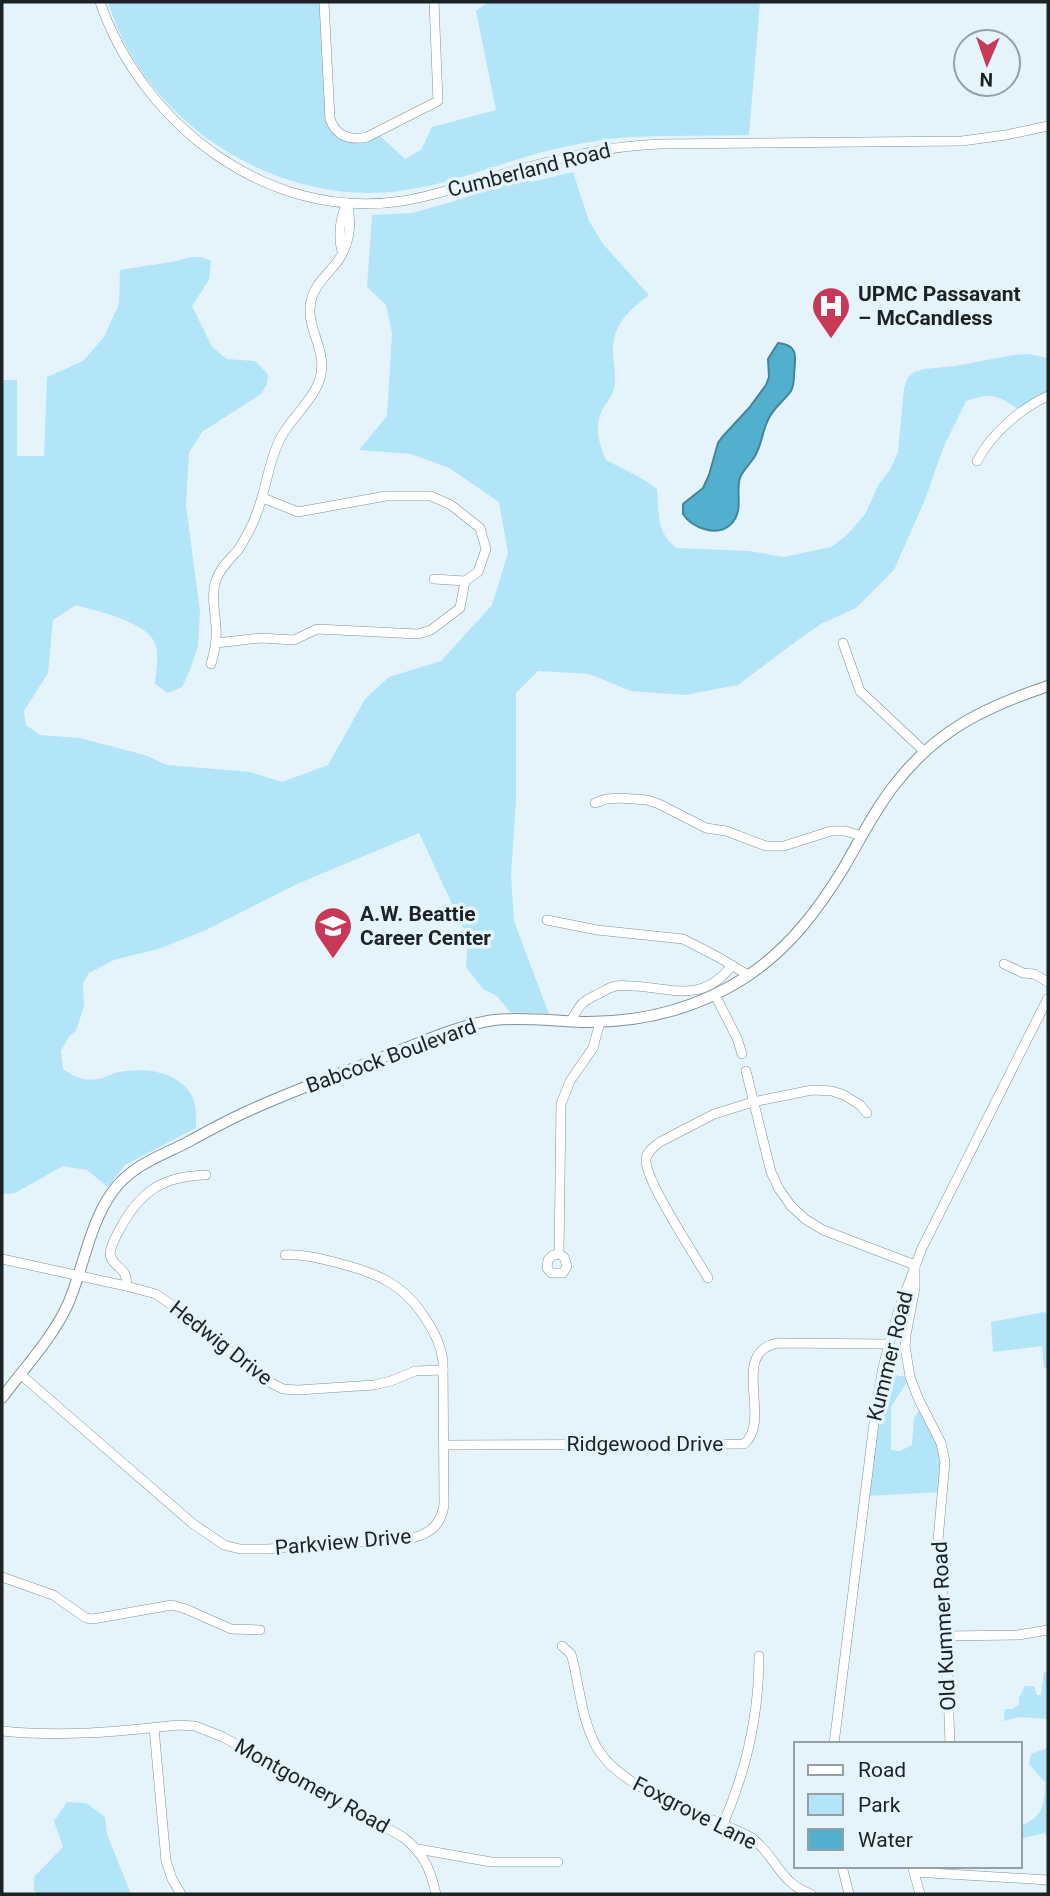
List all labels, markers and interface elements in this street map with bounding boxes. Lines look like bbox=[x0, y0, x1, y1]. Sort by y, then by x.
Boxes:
north arrow bbox=[952, 28, 1022, 98]
text: N bbox=[979, 68, 994, 91]
street label: Cumberland Road bbox=[445, 138, 613, 202]
place label: UPMC Passavant – McCandless bbox=[858, 282, 1021, 330]
hospital icon: UPMC Passavant – McCandless bbox=[810, 285, 852, 340]
place label: A.W. Beattie Career Center bbox=[360, 902, 491, 950]
school or university icon: A.W. Beattie Career Center bbox=[312, 905, 354, 960]
street label: Babcock Boulevard bbox=[303, 1014, 479, 1098]
street label: Kummer Road bbox=[862, 1289, 918, 1423]
street label: Hedwig Drive bbox=[165, 1296, 277, 1390]
street label: Ridgewood Drive bbox=[567, 1432, 723, 1456]
street label: Parkview Drive bbox=[274, 1524, 412, 1560]
street label: Old Kummer Road bbox=[928, 1541, 960, 1711]
street label: Montgomery Road bbox=[231, 1734, 393, 1838]
legend bbox=[794, 1742, 1022, 1868]
text: Road bbox=[858, 1758, 906, 1782]
street label: Foxgrove Lane bbox=[629, 1771, 761, 1855]
text: Park bbox=[858, 1793, 901, 1817]
text: Water bbox=[858, 1828, 913, 1852]

